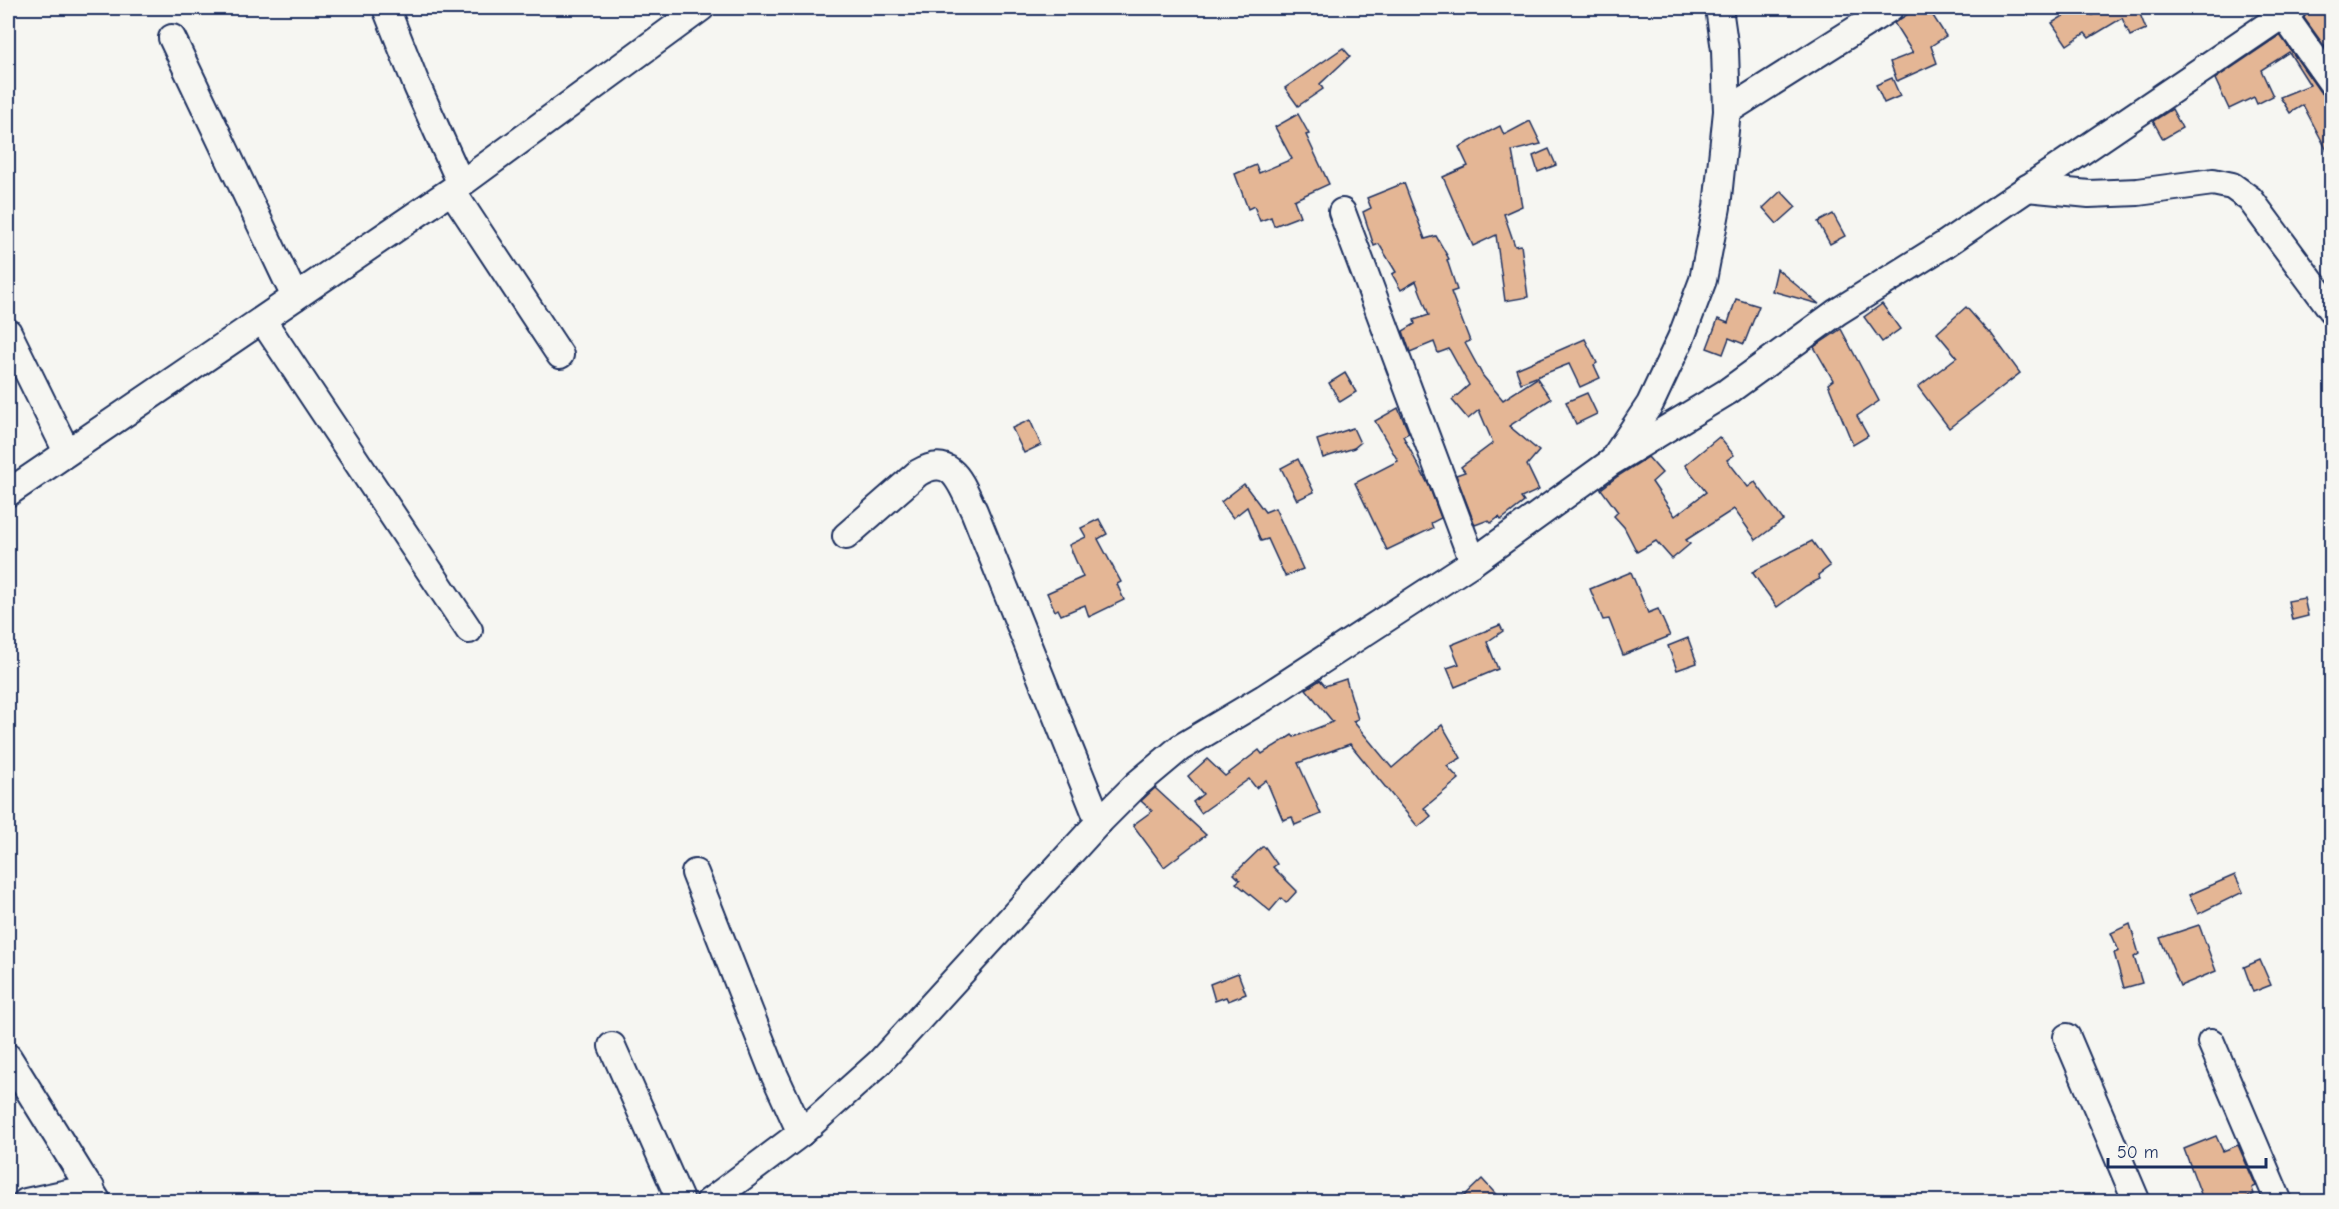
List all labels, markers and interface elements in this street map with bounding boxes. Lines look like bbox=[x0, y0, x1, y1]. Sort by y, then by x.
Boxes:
scale bar bbox=[2108, 1131, 2266, 1169]
text: 50 m bbox=[2117, 1142, 2159, 1163]

